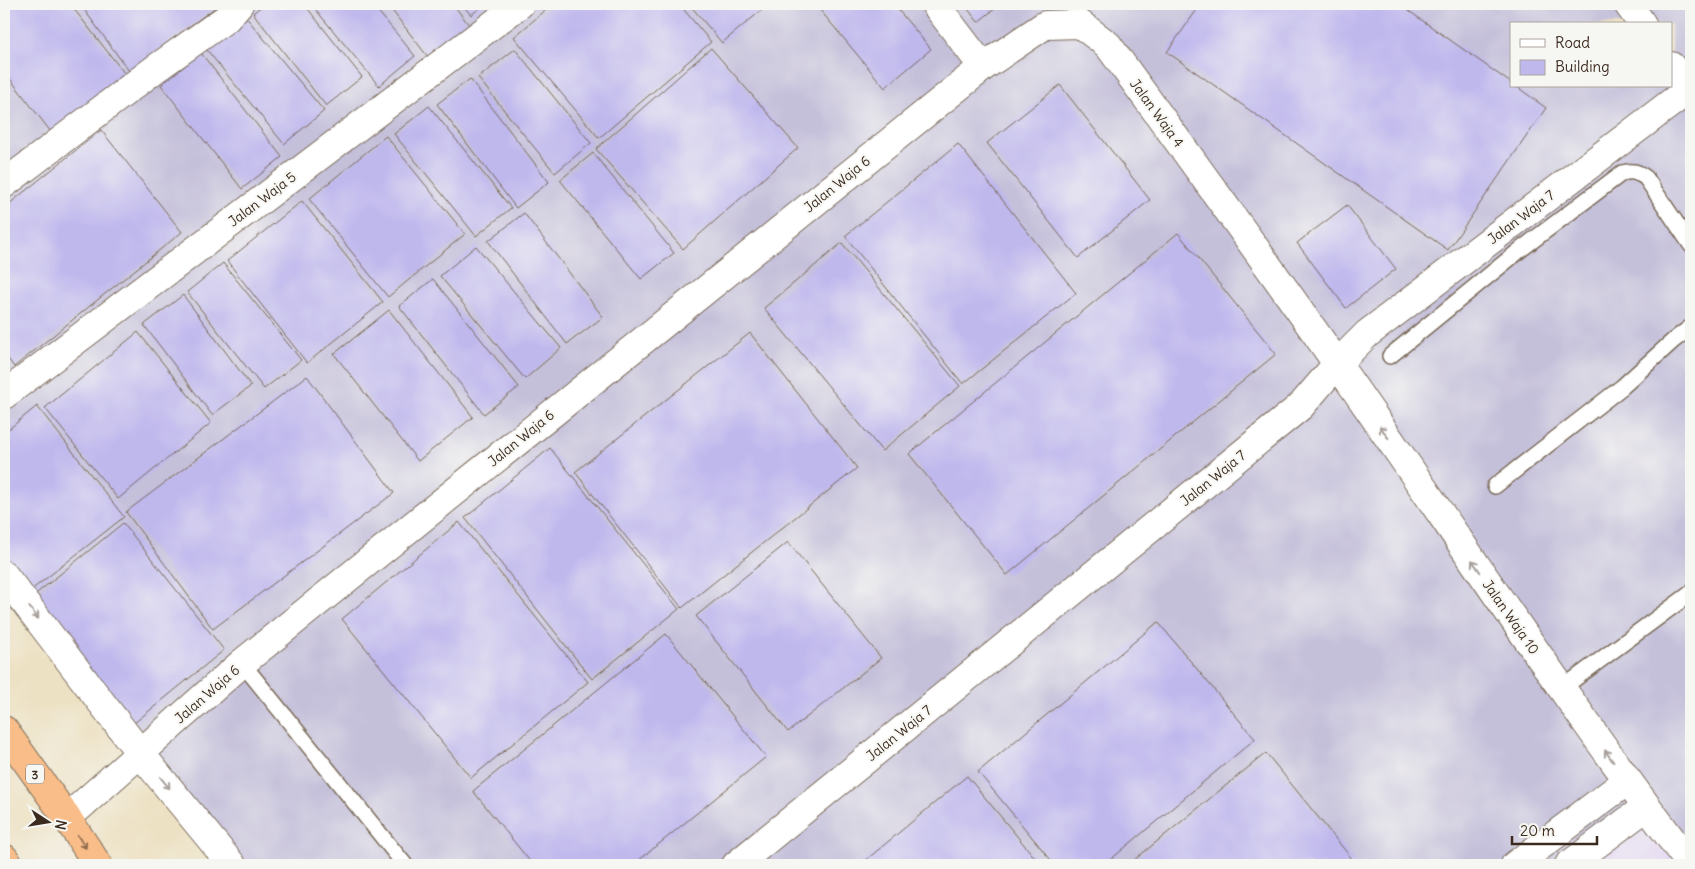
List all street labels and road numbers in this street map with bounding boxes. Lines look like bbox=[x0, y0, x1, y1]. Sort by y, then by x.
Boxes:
street label: Jalan Waja 4 bbox=[1126, 75, 1188, 151]
street label: Jalan Waja 6 bbox=[800, 152, 874, 216]
street label: Jalan Waja 5 bbox=[224, 168, 300, 230]
street label: Jalan Waja 7 bbox=[1484, 186, 1558, 248]
street label: Jalan Waja 6 bbox=[484, 406, 558, 470]
street label: Jalan Waja 7 bbox=[1177, 446, 1250, 510]
street label: Jalan Waja 10 bbox=[1479, 576, 1543, 658]
street label: Jalan Waja 6 bbox=[171, 661, 243, 727]
street label: Jalan Waja 7 bbox=[863, 701, 936, 765]
road number: 3 bbox=[26, 764, 44, 784]

